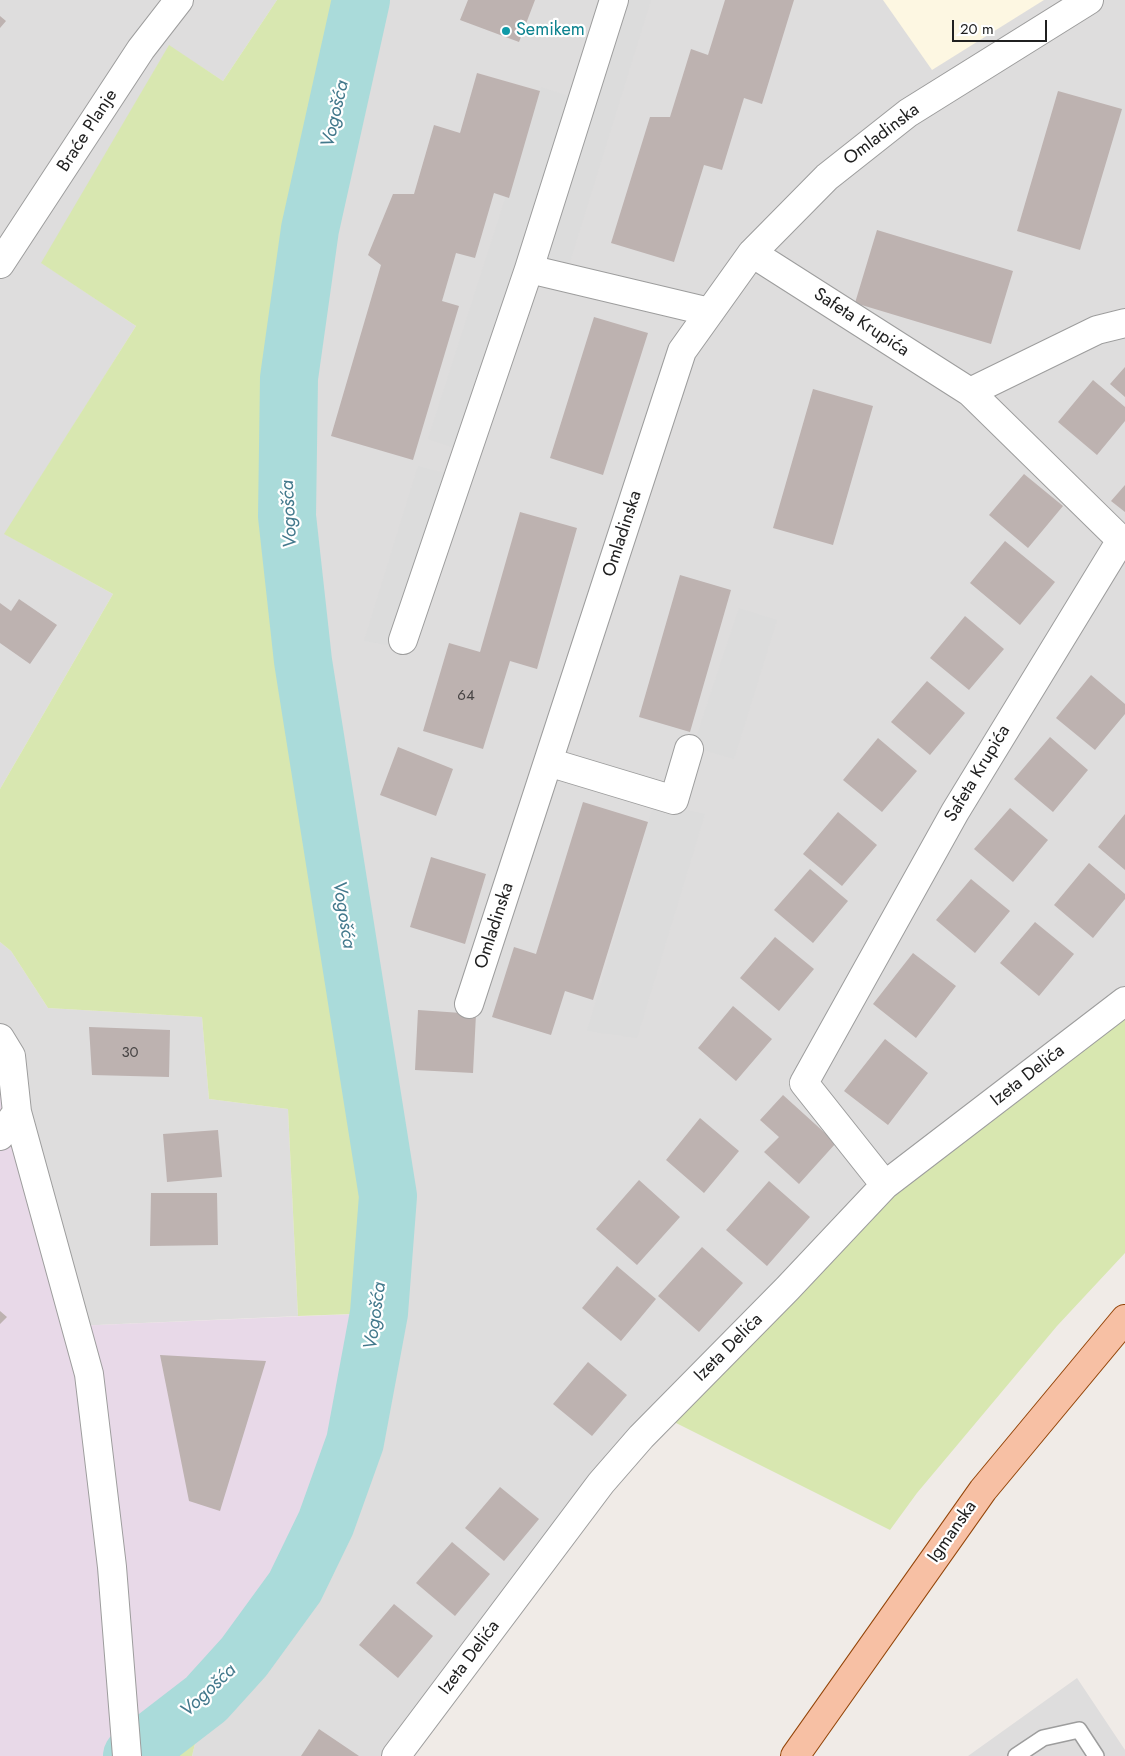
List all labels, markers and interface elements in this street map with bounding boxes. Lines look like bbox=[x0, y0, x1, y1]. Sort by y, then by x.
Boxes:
scale bar bbox=[955, 10, 1050, 42]
text: 20 m bbox=[960, 18, 994, 40]
place label: Semikem bbox=[516, 20, 585, 42]
marker: Semikem bbox=[500, 25, 512, 37]
water label: Vogošća bbox=[317, 78, 355, 150]
street label: Braće Planje bbox=[53, 86, 123, 176]
street label: Omladinska bbox=[840, 100, 924, 170]
street label: Safeta Krupića bbox=[809, 284, 913, 362]
water label: Vogošća bbox=[277, 479, 303, 549]
street label: Omladinska bbox=[599, 488, 647, 580]
house number: 64 bbox=[457, 687, 475, 705]
street label: Safeta Krupića bbox=[941, 722, 1015, 826]
water label: Vogošća bbox=[326, 880, 360, 950]
street label: Omladinska bbox=[471, 880, 519, 972]
street label: Izeta Delića bbox=[987, 1041, 1069, 1111]
house number: 30 bbox=[121, 1044, 139, 1062]
water label: Vogošća bbox=[360, 1281, 392, 1351]
street label: Izeta Delića bbox=[690, 1309, 768, 1387]
street label: Igmanska bbox=[924, 1497, 982, 1567]
street label: Izeta Delića bbox=[435, 1616, 505, 1700]
water label: Vogošća bbox=[176, 1659, 242, 1723]

